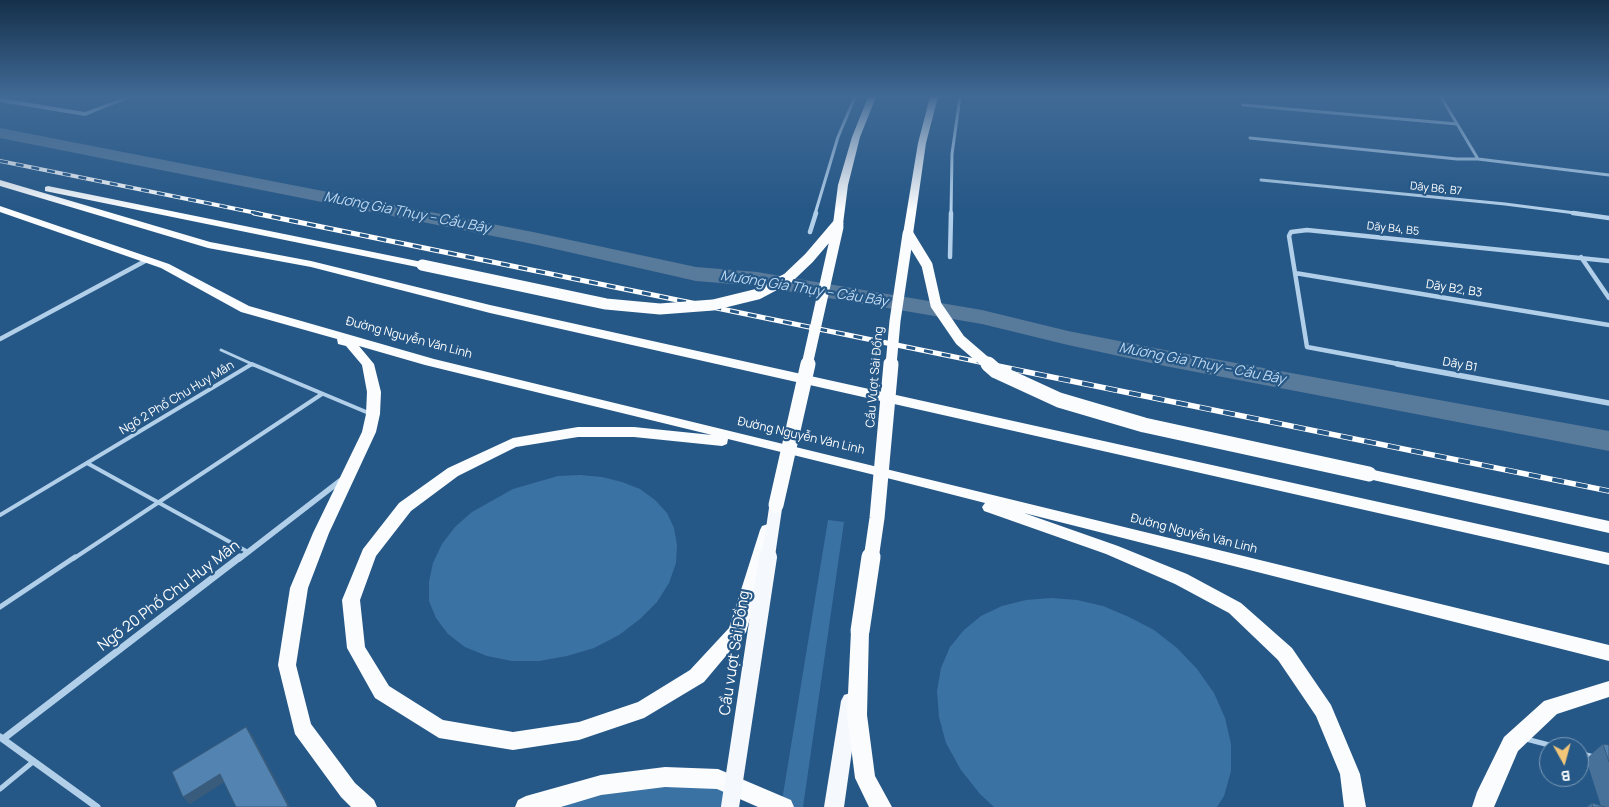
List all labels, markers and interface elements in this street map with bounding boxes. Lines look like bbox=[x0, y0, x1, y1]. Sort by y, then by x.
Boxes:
street label: Dãy B6, B7 bbox=[1409, 180, 1463, 198]
water label: Mương Gia Thụy – Cầu Bây bbox=[322, 189, 492, 237]
street label: Dãy B4, B5 bbox=[1366, 220, 1420, 238]
water label: Mương Gia Thụy – Cầu Bây bbox=[719, 267, 889, 311]
street label: Dãy B2, B3 bbox=[1425, 277, 1483, 301]
street label: Đường Nguyễn Văn Linh bbox=[344, 314, 474, 362]
street label: Cầu Vượt Sài Đồng bbox=[863, 326, 887, 428]
water label: Mương Gia Thụy – Cầu Bây bbox=[1117, 340, 1287, 388]
street label: Dãy B1 bbox=[1441, 355, 1479, 375]
street label: Ngõ 2 Phố Chu Huy Mân bbox=[117, 358, 237, 438]
street label: Đường Nguyễn Văn Linh bbox=[736, 414, 866, 458]
street label: Đường Nguyễn Văn Linh bbox=[1129, 511, 1259, 557]
street label: Ngõ 20 Phố Chu Huy Mân bbox=[94, 537, 244, 655]
street label: Cầu vượt Sài Đồng bbox=[716, 589, 754, 717]
north arrow bbox=[1539, 737, 1589, 787]
text: B bbox=[1560, 766, 1571, 786]

